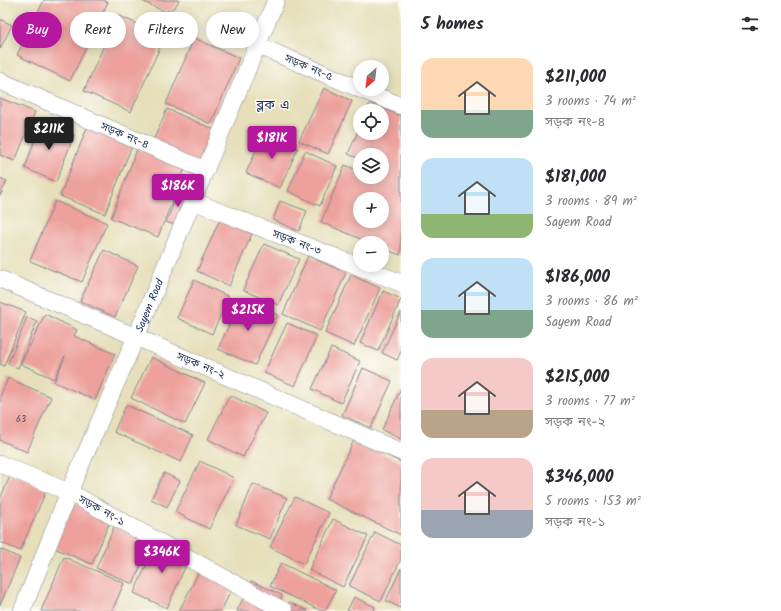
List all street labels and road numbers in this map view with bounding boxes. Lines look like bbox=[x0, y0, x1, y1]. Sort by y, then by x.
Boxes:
street label: সড়ক নং-৫ bbox=[281, 49, 336, 86]
street label: সড়ক নং-৪ bbox=[97, 117, 152, 154]
street label: সড়ক নং-৩ bbox=[269, 225, 324, 261]
street label: Sayem Road bbox=[131, 276, 169, 335]
street label: সড়ক নং-২ bbox=[173, 347, 228, 384]
street label: সড়ক নং-১ bbox=[74, 490, 128, 531]

